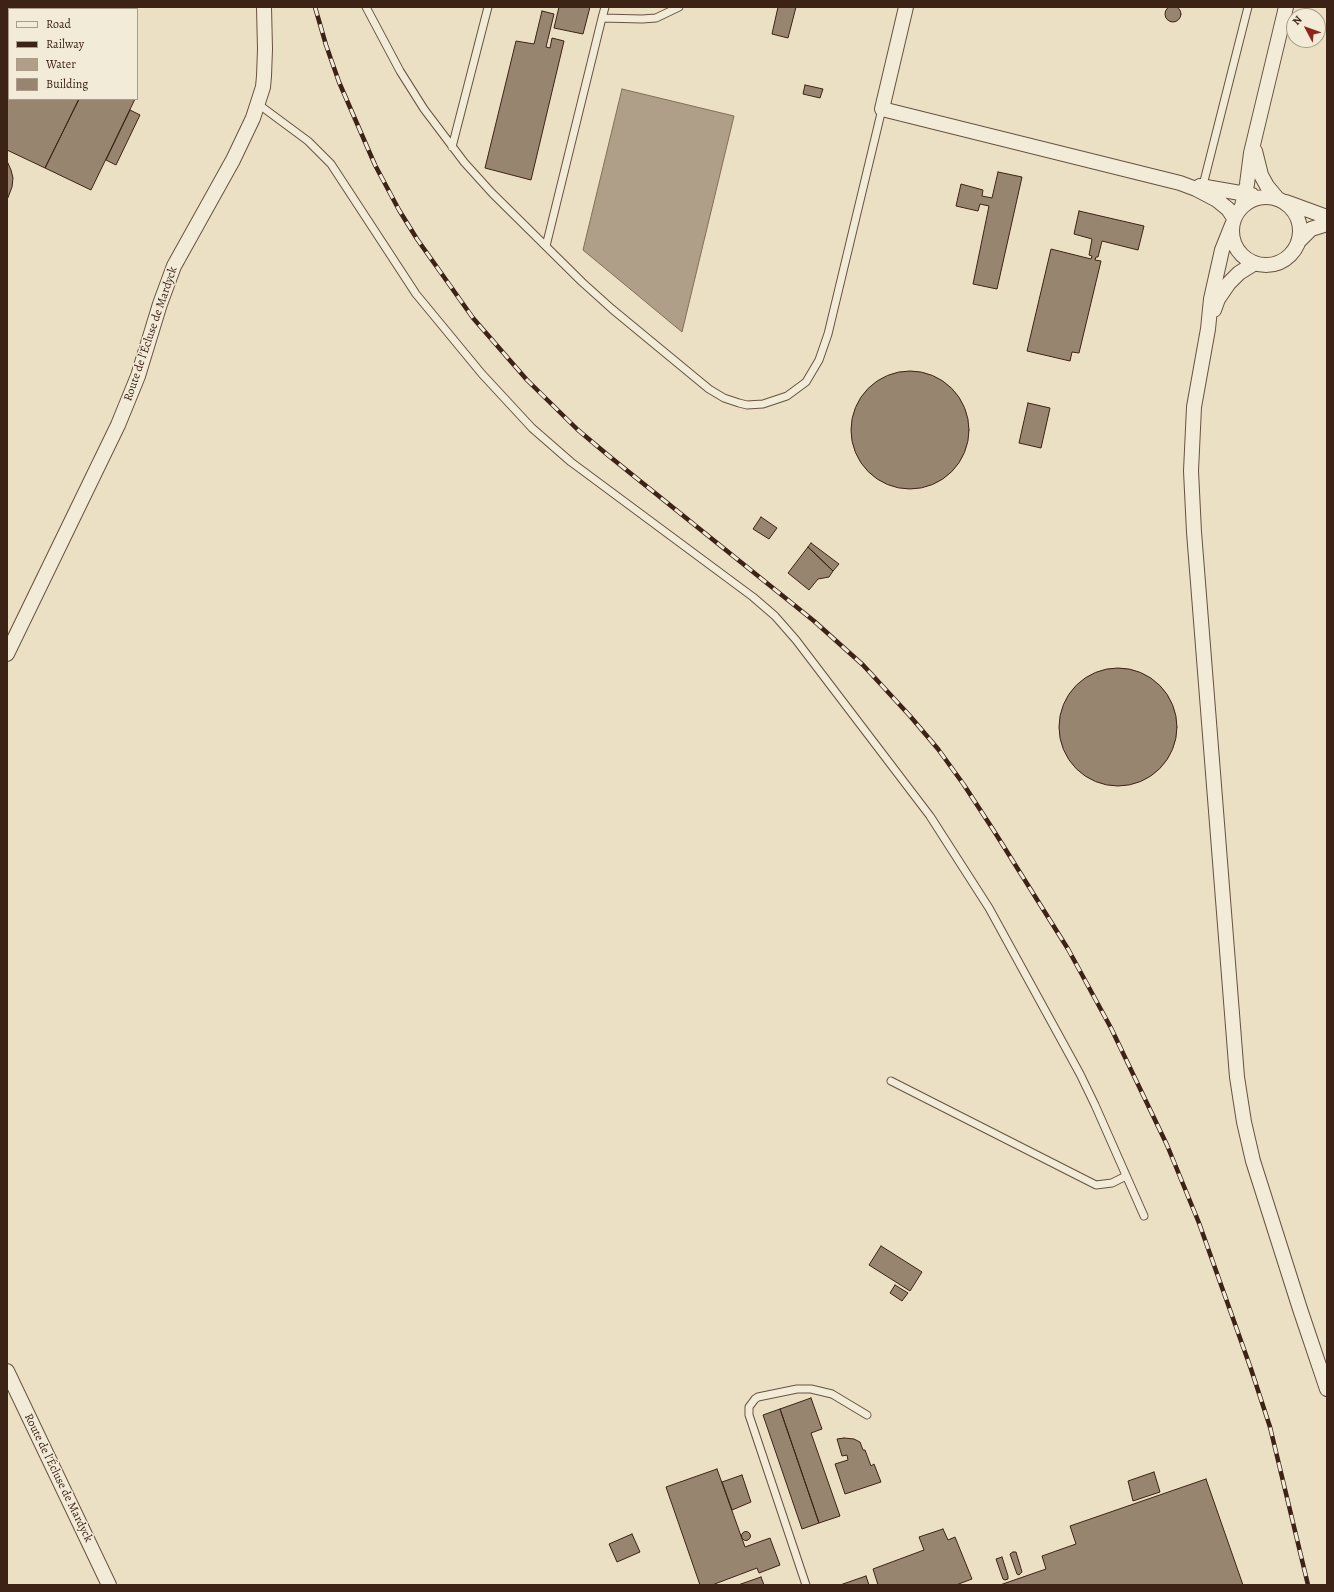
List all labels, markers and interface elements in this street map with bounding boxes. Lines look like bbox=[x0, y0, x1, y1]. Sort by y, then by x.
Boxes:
legend bbox=[8, 8, 138, 100]
north arrow bbox=[1286, 8, 1326, 48]
text: N bbox=[1289, 13, 1306, 28]
text: Road bbox=[46, 16, 71, 32]
text: Railway bbox=[46, 36, 84, 52]
text: Water bbox=[46, 56, 76, 72]
text: Building bbox=[46, 76, 88, 92]
street label: Route de l'Écluse de Mardyck bbox=[121, 265, 181, 403]
street label: Route de l'Écluse de Mardyck bbox=[21, 1411, 95, 1545]

